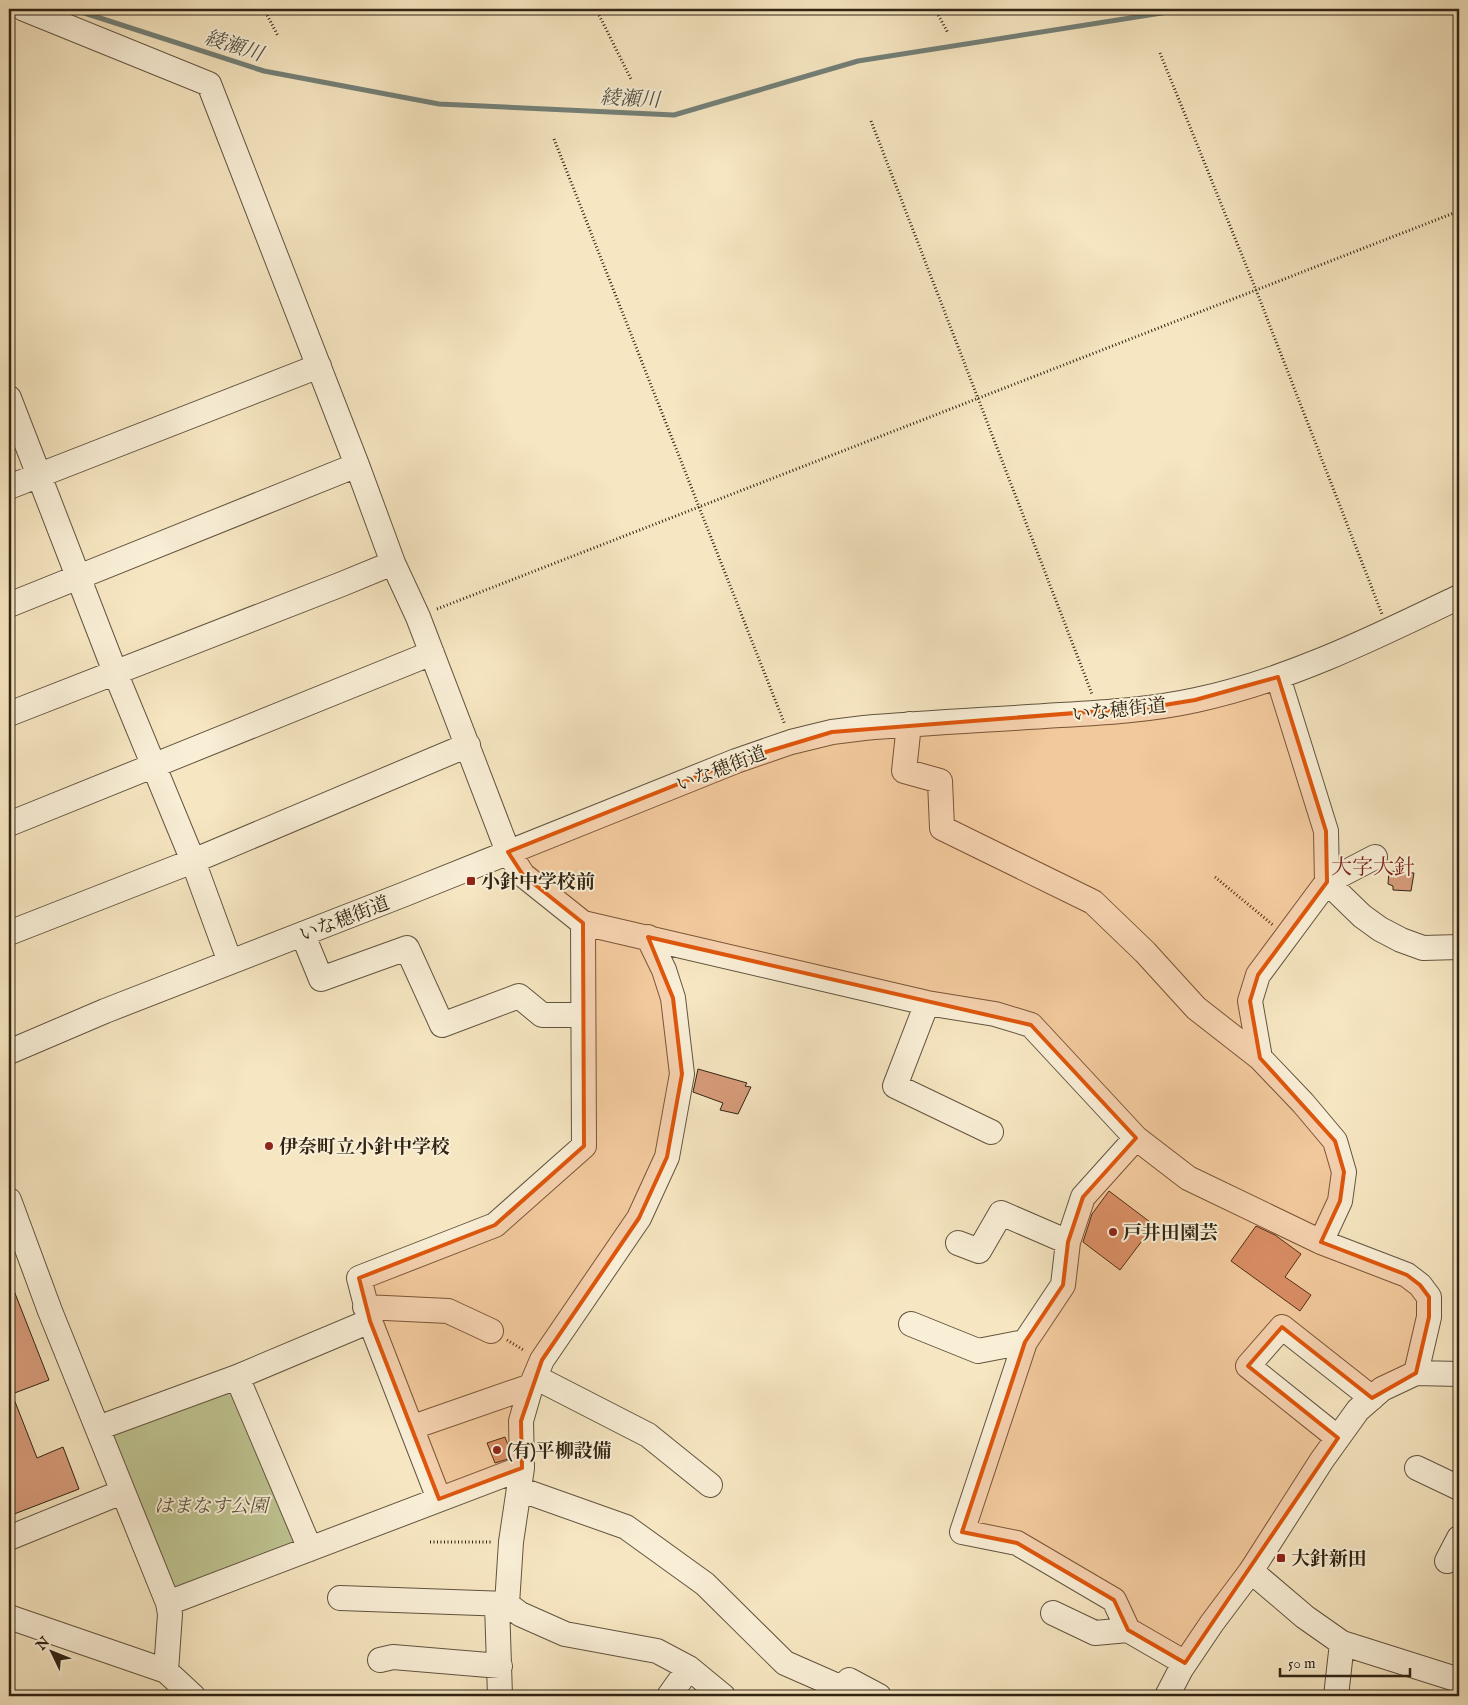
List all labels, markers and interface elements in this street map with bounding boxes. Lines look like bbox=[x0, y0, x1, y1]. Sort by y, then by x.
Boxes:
water label: 綾瀬川 bbox=[201, 25, 268, 68]
water label: 綾瀬川 bbox=[599, 85, 663, 114]
street label: いな穂街道 bbox=[1071, 694, 1168, 728]
street label: いな穂街道 bbox=[673, 742, 770, 798]
district label: 大字大針 bbox=[1331, 855, 1415, 882]
place label: 小針中学校前 bbox=[481, 871, 595, 895]
marker: 小針中学校前 bbox=[465, 875, 477, 887]
street label: いな穂街道 bbox=[296, 892, 393, 948]
place label: 伊奈町立小針中学校 bbox=[279, 1136, 450, 1160]
marker: 伊奈町立小針中学校 bbox=[263, 1140, 275, 1152]
place label: 戸井田園芸 bbox=[1123, 1222, 1218, 1246]
marker: 戸井田園芸 bbox=[1107, 1226, 1119, 1238]
place label: (有)平柳設備 bbox=[507, 1440, 612, 1464]
marker: (有)平柳設備 bbox=[491, 1444, 503, 1456]
park label: はまなす公園 bbox=[154, 1495, 271, 1519]
place label: 大針新田 bbox=[1291, 1548, 1367, 1572]
marker: 大針新田 bbox=[1275, 1552, 1287, 1564]
north arrow bbox=[28, 1628, 78, 1678]
text: N bbox=[32, 1633, 54, 1655]
scale bar bbox=[1280, 1645, 1410, 1677]
text: 50 m bbox=[1288, 1654, 1316, 1673]

